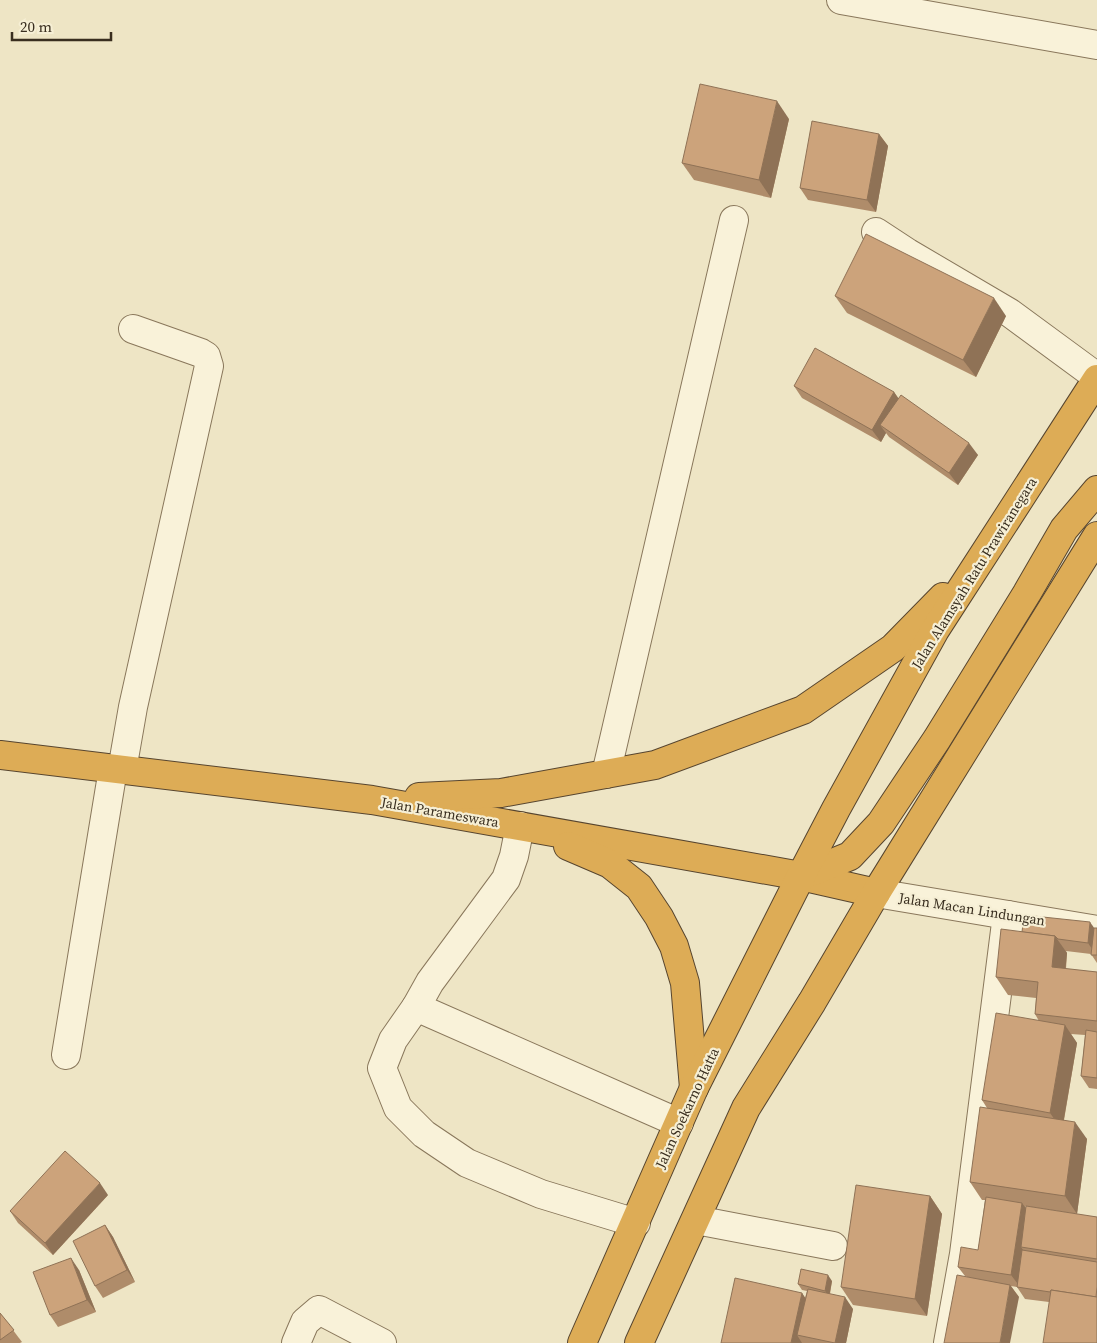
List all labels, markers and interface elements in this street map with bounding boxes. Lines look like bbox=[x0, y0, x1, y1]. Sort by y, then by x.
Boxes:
scale bar bbox=[12, 10, 111, 42]
text: 20 m bbox=[20, 16, 52, 37]
street label: Jalan Alamsyah Ratu Prawiranegara bbox=[906, 472, 1042, 674]
street label: Jalan Parameswara bbox=[379, 792, 501, 832]
street label: Jalan Macan Lindungan bbox=[896, 887, 1047, 931]
street label: Jalan Soekarno Hatta bbox=[650, 1044, 724, 1172]

